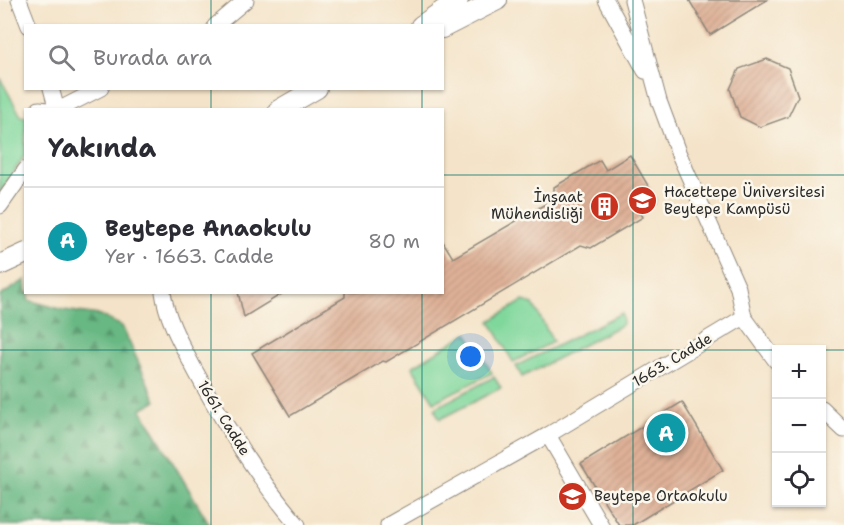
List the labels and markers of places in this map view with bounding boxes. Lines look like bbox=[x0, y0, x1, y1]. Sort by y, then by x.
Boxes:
place label: Hacettepe Üniversitesi Beytepe Kampüsü bbox=[664, 182, 825, 219]
school or university icon: Hacettepe Üniversitesi Beytepe Kampüsü bbox=[627, 185, 659, 217]
place label: İnşaat Mühendisliği bbox=[491, 187, 583, 224]
building icon: İnşaat Mühendisliği bbox=[588, 190, 620, 222]
pin: A bbox=[646, 410, 686, 456]
school or university icon: Beytepe Ortaokulu bbox=[557, 480, 589, 512]
place label: Beytepe Ortaokulu bbox=[594, 486, 728, 506]

